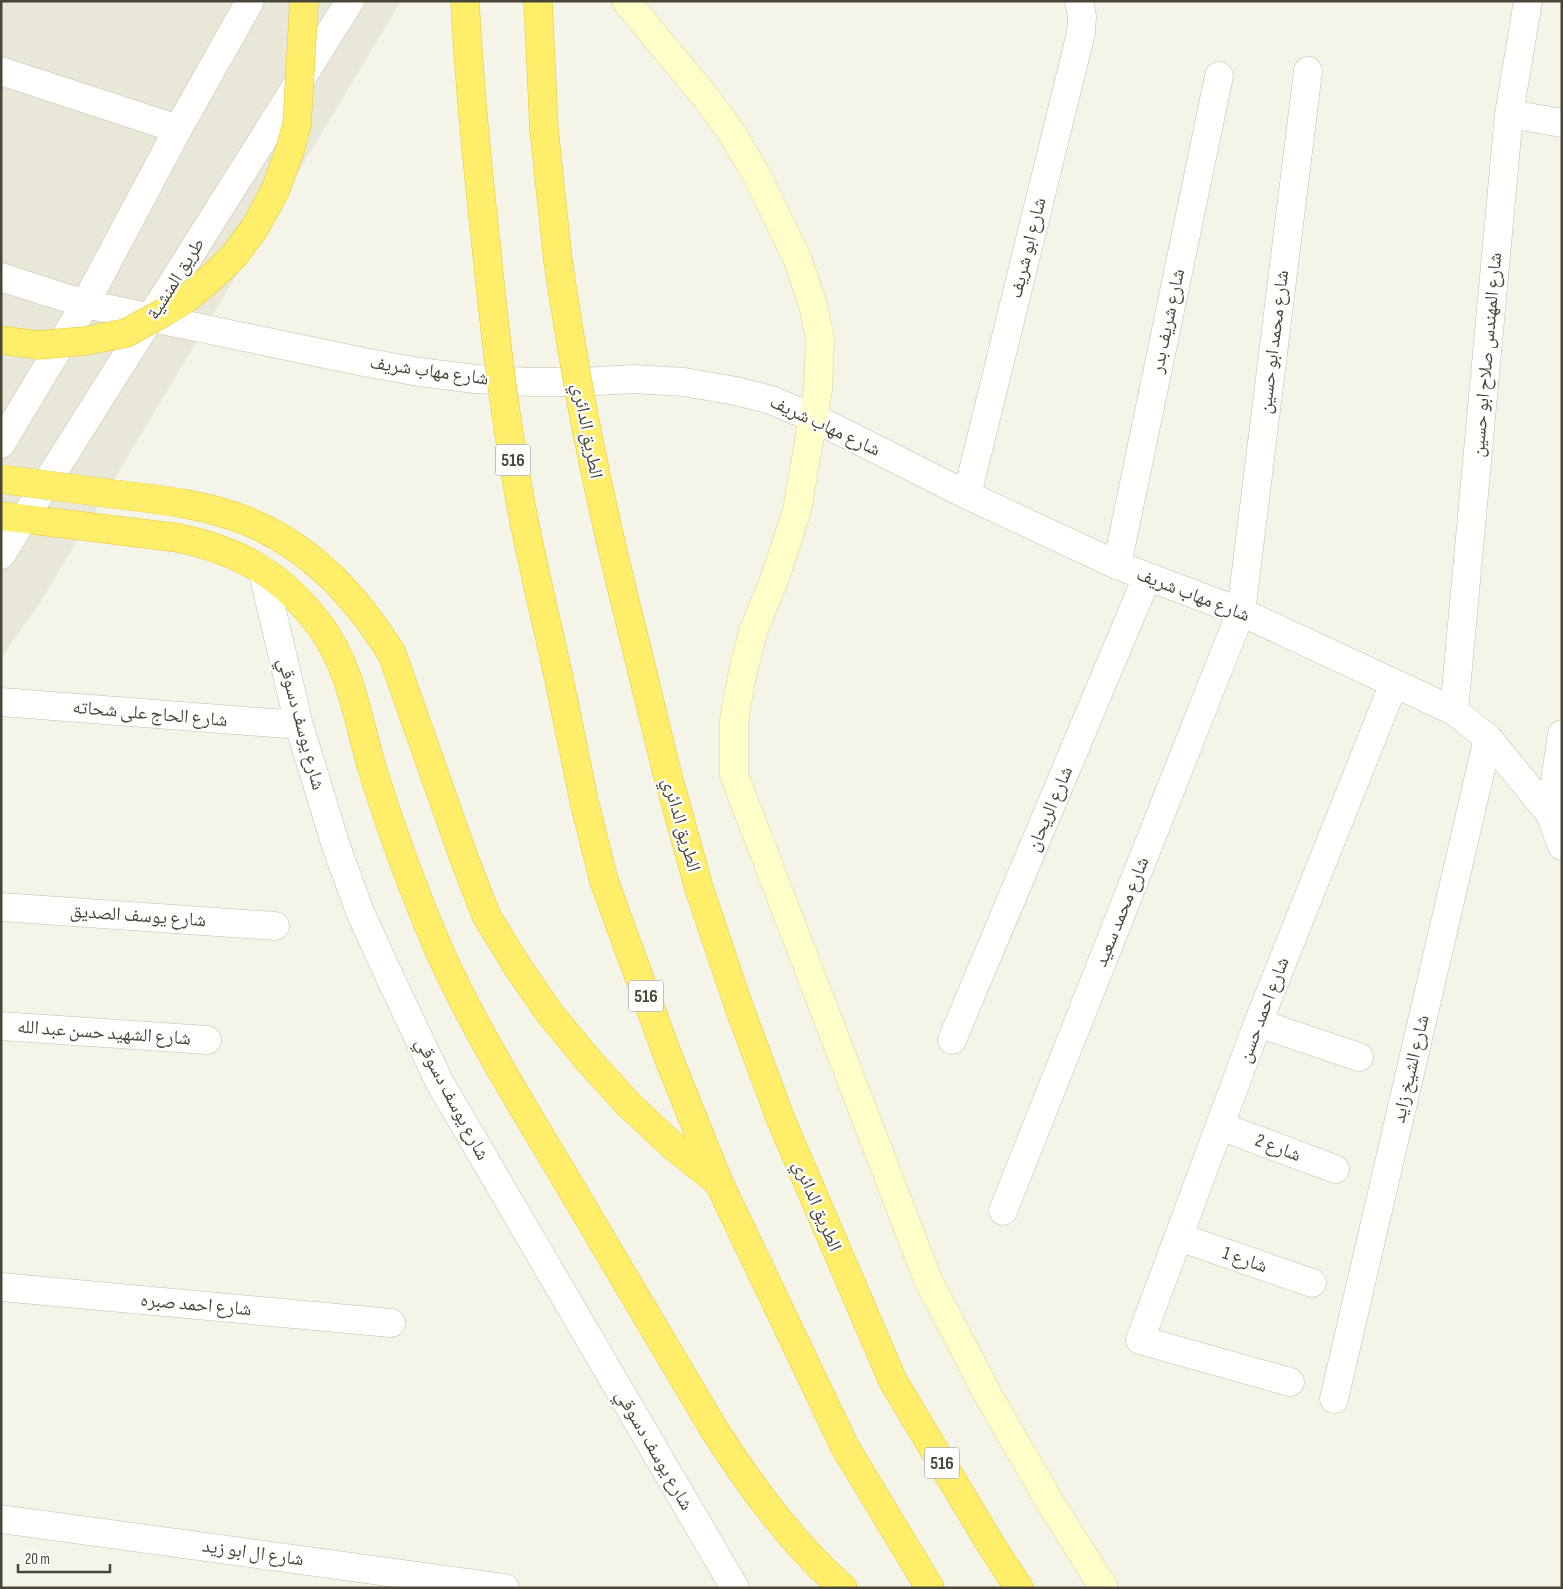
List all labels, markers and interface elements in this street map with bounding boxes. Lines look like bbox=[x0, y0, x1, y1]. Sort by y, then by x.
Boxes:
street label: شارع ابو شريف bbox=[1004, 195, 1052, 301]
street label: طريق المنشية bbox=[142, 234, 210, 324]
street label: شارع المهندس صلاح ابو حسين bbox=[1467, 252, 1507, 458]
street label: شارع شريف بدر bbox=[1146, 267, 1190, 376]
street label: شارع محمد ابو حسين bbox=[1254, 269, 1294, 415]
street label: شارع مهاب شريف bbox=[368, 351, 490, 391]
street label: الطريق الدائري bbox=[564, 381, 608, 481]
street label: شارع مهاب شريف bbox=[766, 390, 884, 462]
road number: 516 bbox=[496, 444, 530, 476]
street label: شارع مهاب شريف bbox=[1133, 563, 1253, 627]
street label: شارع يوسف دسوقي bbox=[270, 655, 330, 793]
street label: شارع الحاج على شحاته bbox=[71, 696, 229, 732]
street label: شارع الريحان bbox=[1022, 763, 1078, 855]
street label: الطريق الدائري bbox=[654, 775, 705, 875]
street label: شارع محمد سعيد bbox=[1090, 854, 1154, 970]
street label: شارع يوسف الصديق bbox=[69, 900, 207, 932]
street label: شارع احمد حسن bbox=[1233, 954, 1295, 1066]
road number: 516 bbox=[628, 980, 664, 1011]
street label: شارع الشيخ زايد bbox=[1387, 1013, 1435, 1125]
street label: شارع الشهيد حسن عبد الله bbox=[16, 1015, 192, 1051]
street label: شارع يوسف دسوقي bbox=[407, 1034, 494, 1166]
street label: شارع 2 bbox=[1252, 1129, 1304, 1167]
street label: الطريق الدائري bbox=[785, 1157, 846, 1256]
street label: شارع 1 bbox=[1220, 1242, 1270, 1278]
street label: شارع احمد صبره bbox=[139, 1289, 253, 1321]
street label: شارع يوسف دسوقي bbox=[608, 1385, 698, 1516]
road number: 516 bbox=[924, 1448, 960, 1479]
street label: شارع ال ابو زيد bbox=[201, 1534, 305, 1572]
scale bar bbox=[18, 1542, 110, 1574]
text: 20 m bbox=[25, 1550, 50, 1569]

